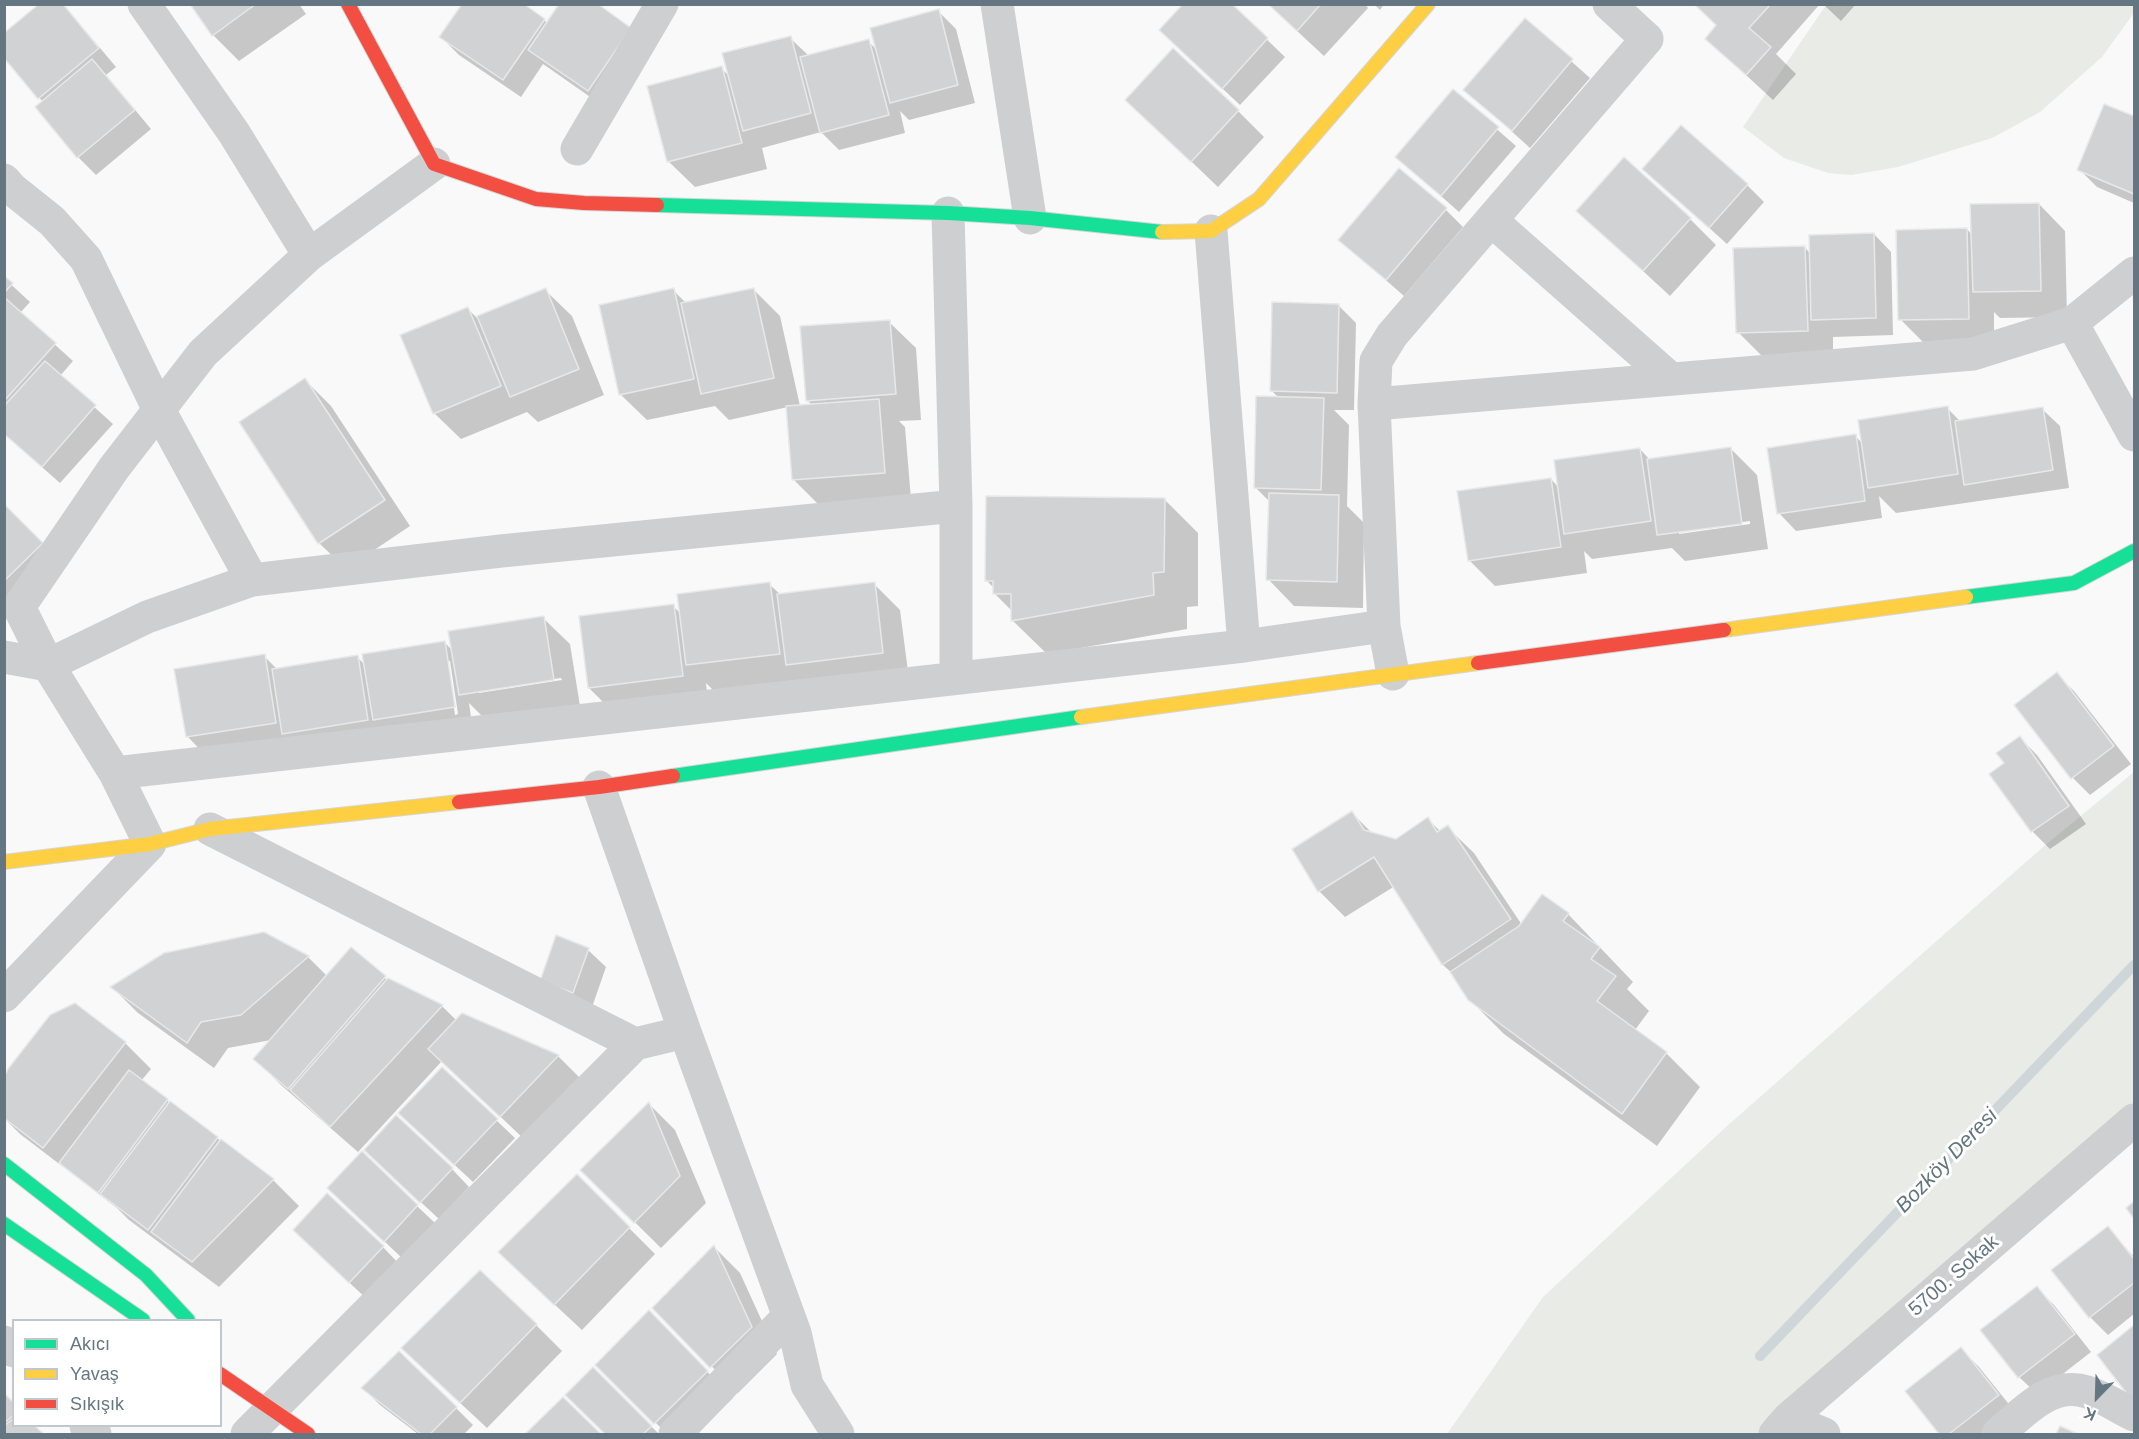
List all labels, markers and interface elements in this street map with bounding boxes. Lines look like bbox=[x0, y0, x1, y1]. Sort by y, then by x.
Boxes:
water label: Bozköy Deresi bbox=[1891, 1104, 2003, 1218]
street label: 5700. Sokak bbox=[1904, 1230, 2004, 1322]
legend bbox=[12, 1319, 222, 1427]
text: Akıcı bbox=[70, 1334, 110, 1354]
text: Yavaş bbox=[70, 1364, 119, 1384]
north arrow bbox=[2067, 1367, 2127, 1427]
text: Sıkışık bbox=[70, 1394, 124, 1414]
text: K bbox=[2081, 1404, 2098, 1424]

